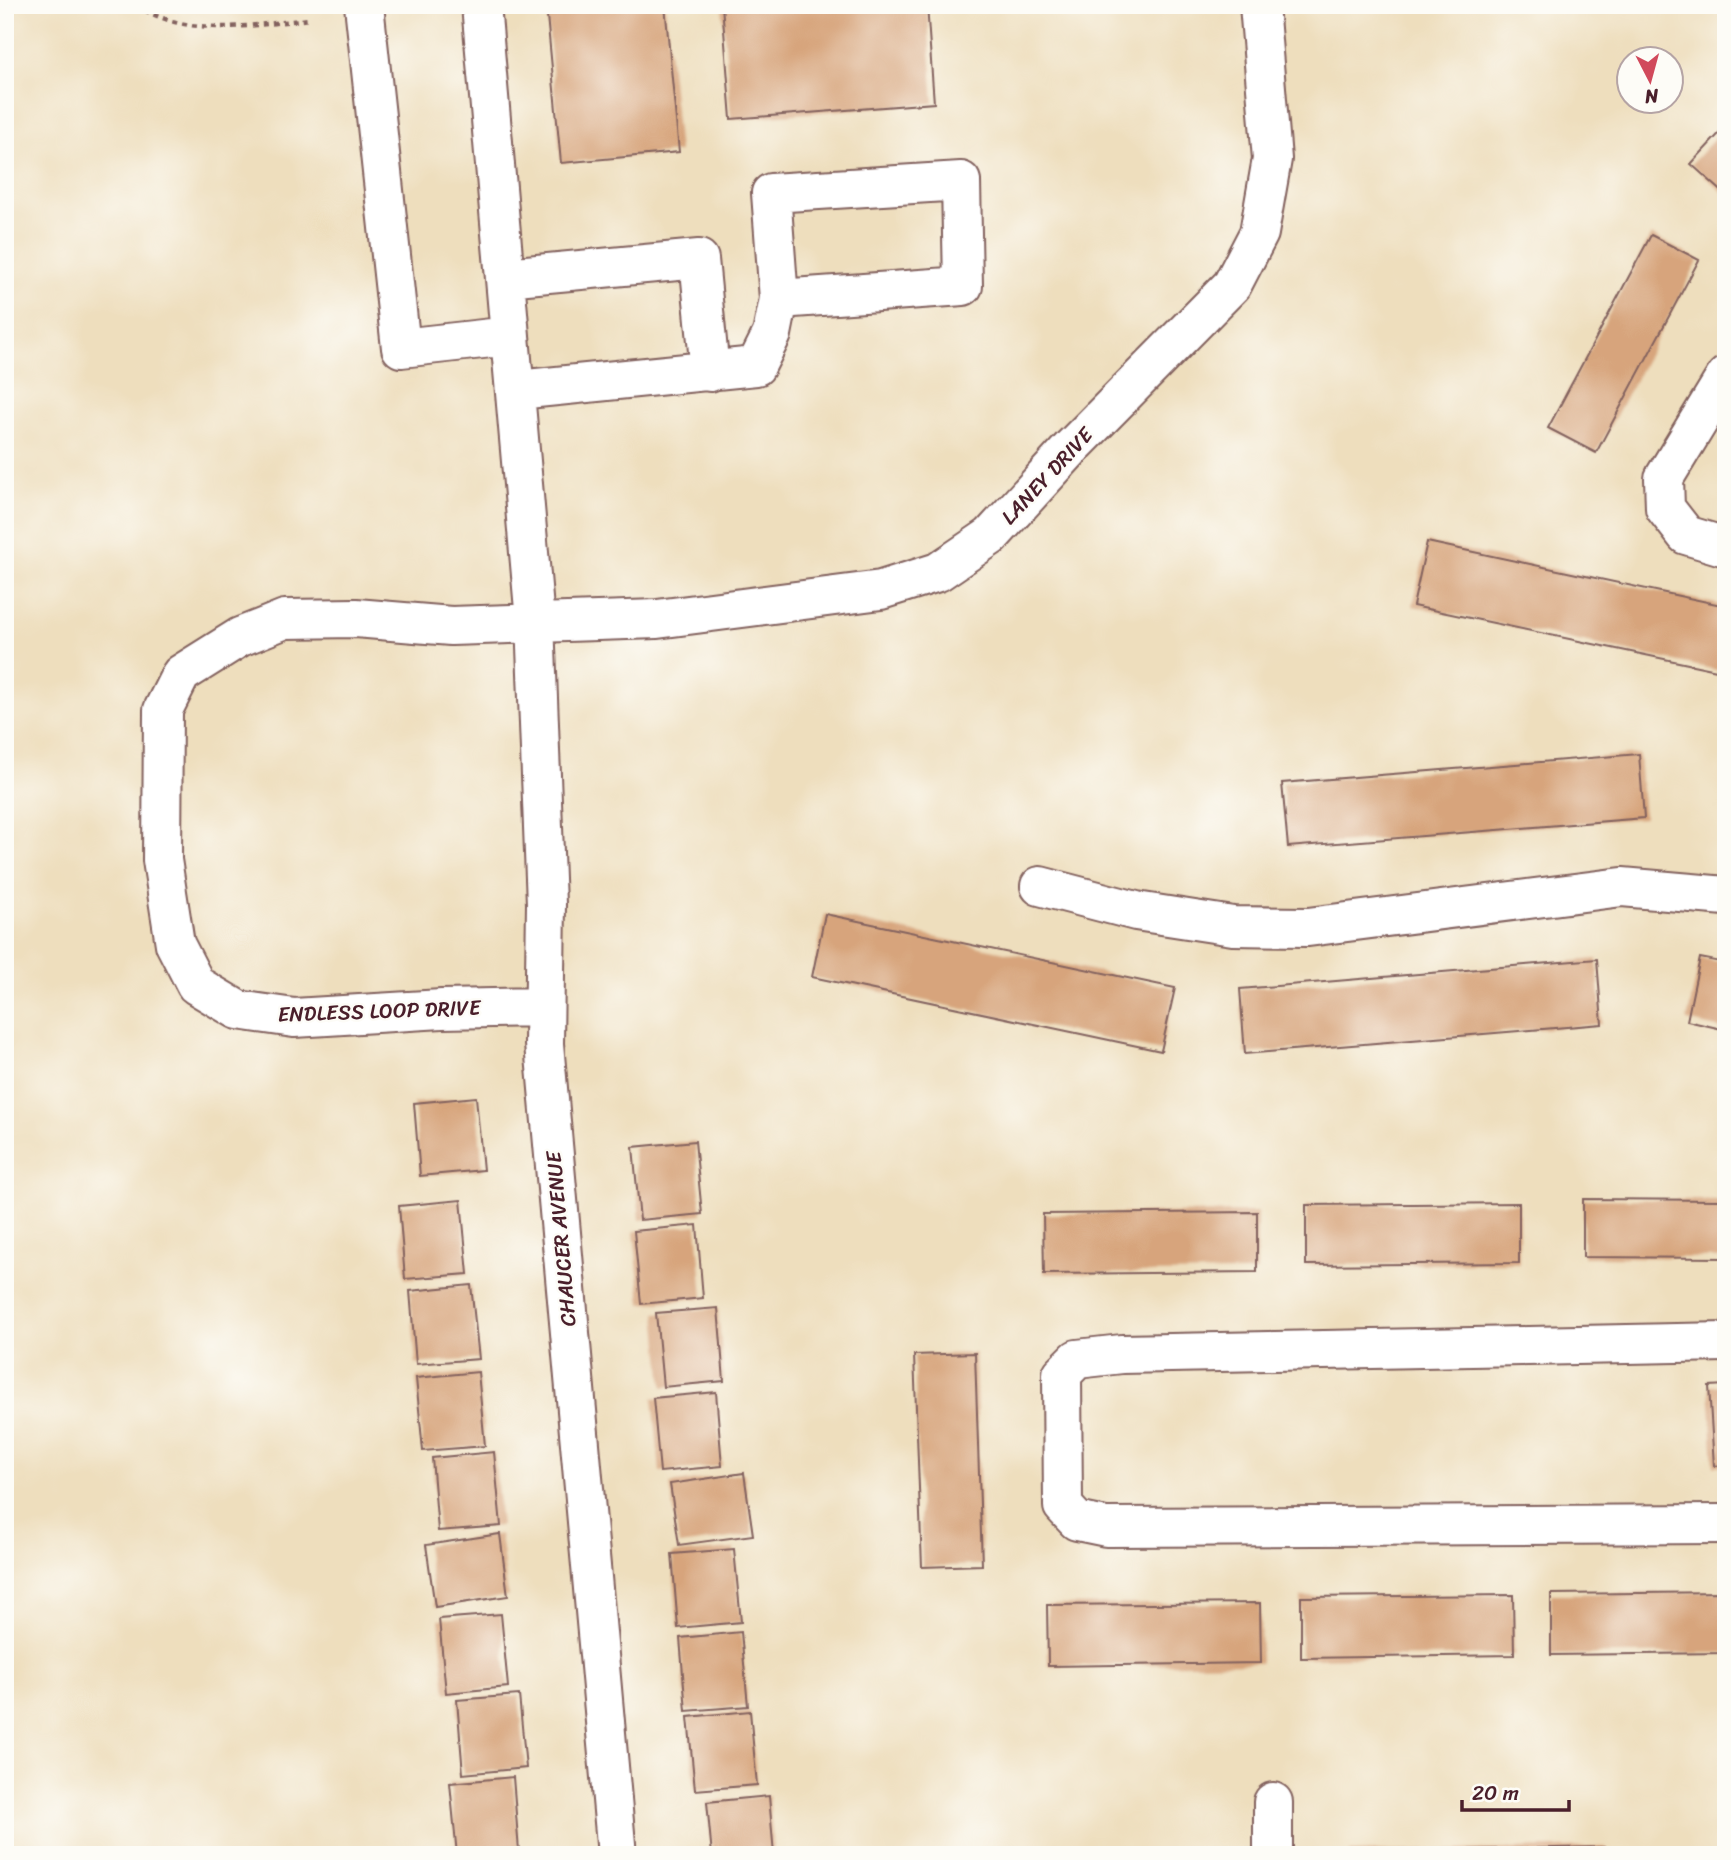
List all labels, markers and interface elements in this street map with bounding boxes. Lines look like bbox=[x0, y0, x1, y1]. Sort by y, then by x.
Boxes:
north arrow bbox=[1616, 46, 1686, 116]
text: N bbox=[1643, 79, 1661, 114]
street label: LANEY DRIVE bbox=[991, 417, 1104, 534]
street label: ENDLESS LOOP DRIVE bbox=[277, 988, 482, 1034]
street label: CHAUCER AVENUE bbox=[534, 1149, 588, 1328]
scale bar bbox=[1462, 1769, 1568, 1813]
text: 20 m bbox=[1472, 1774, 1519, 1812]

